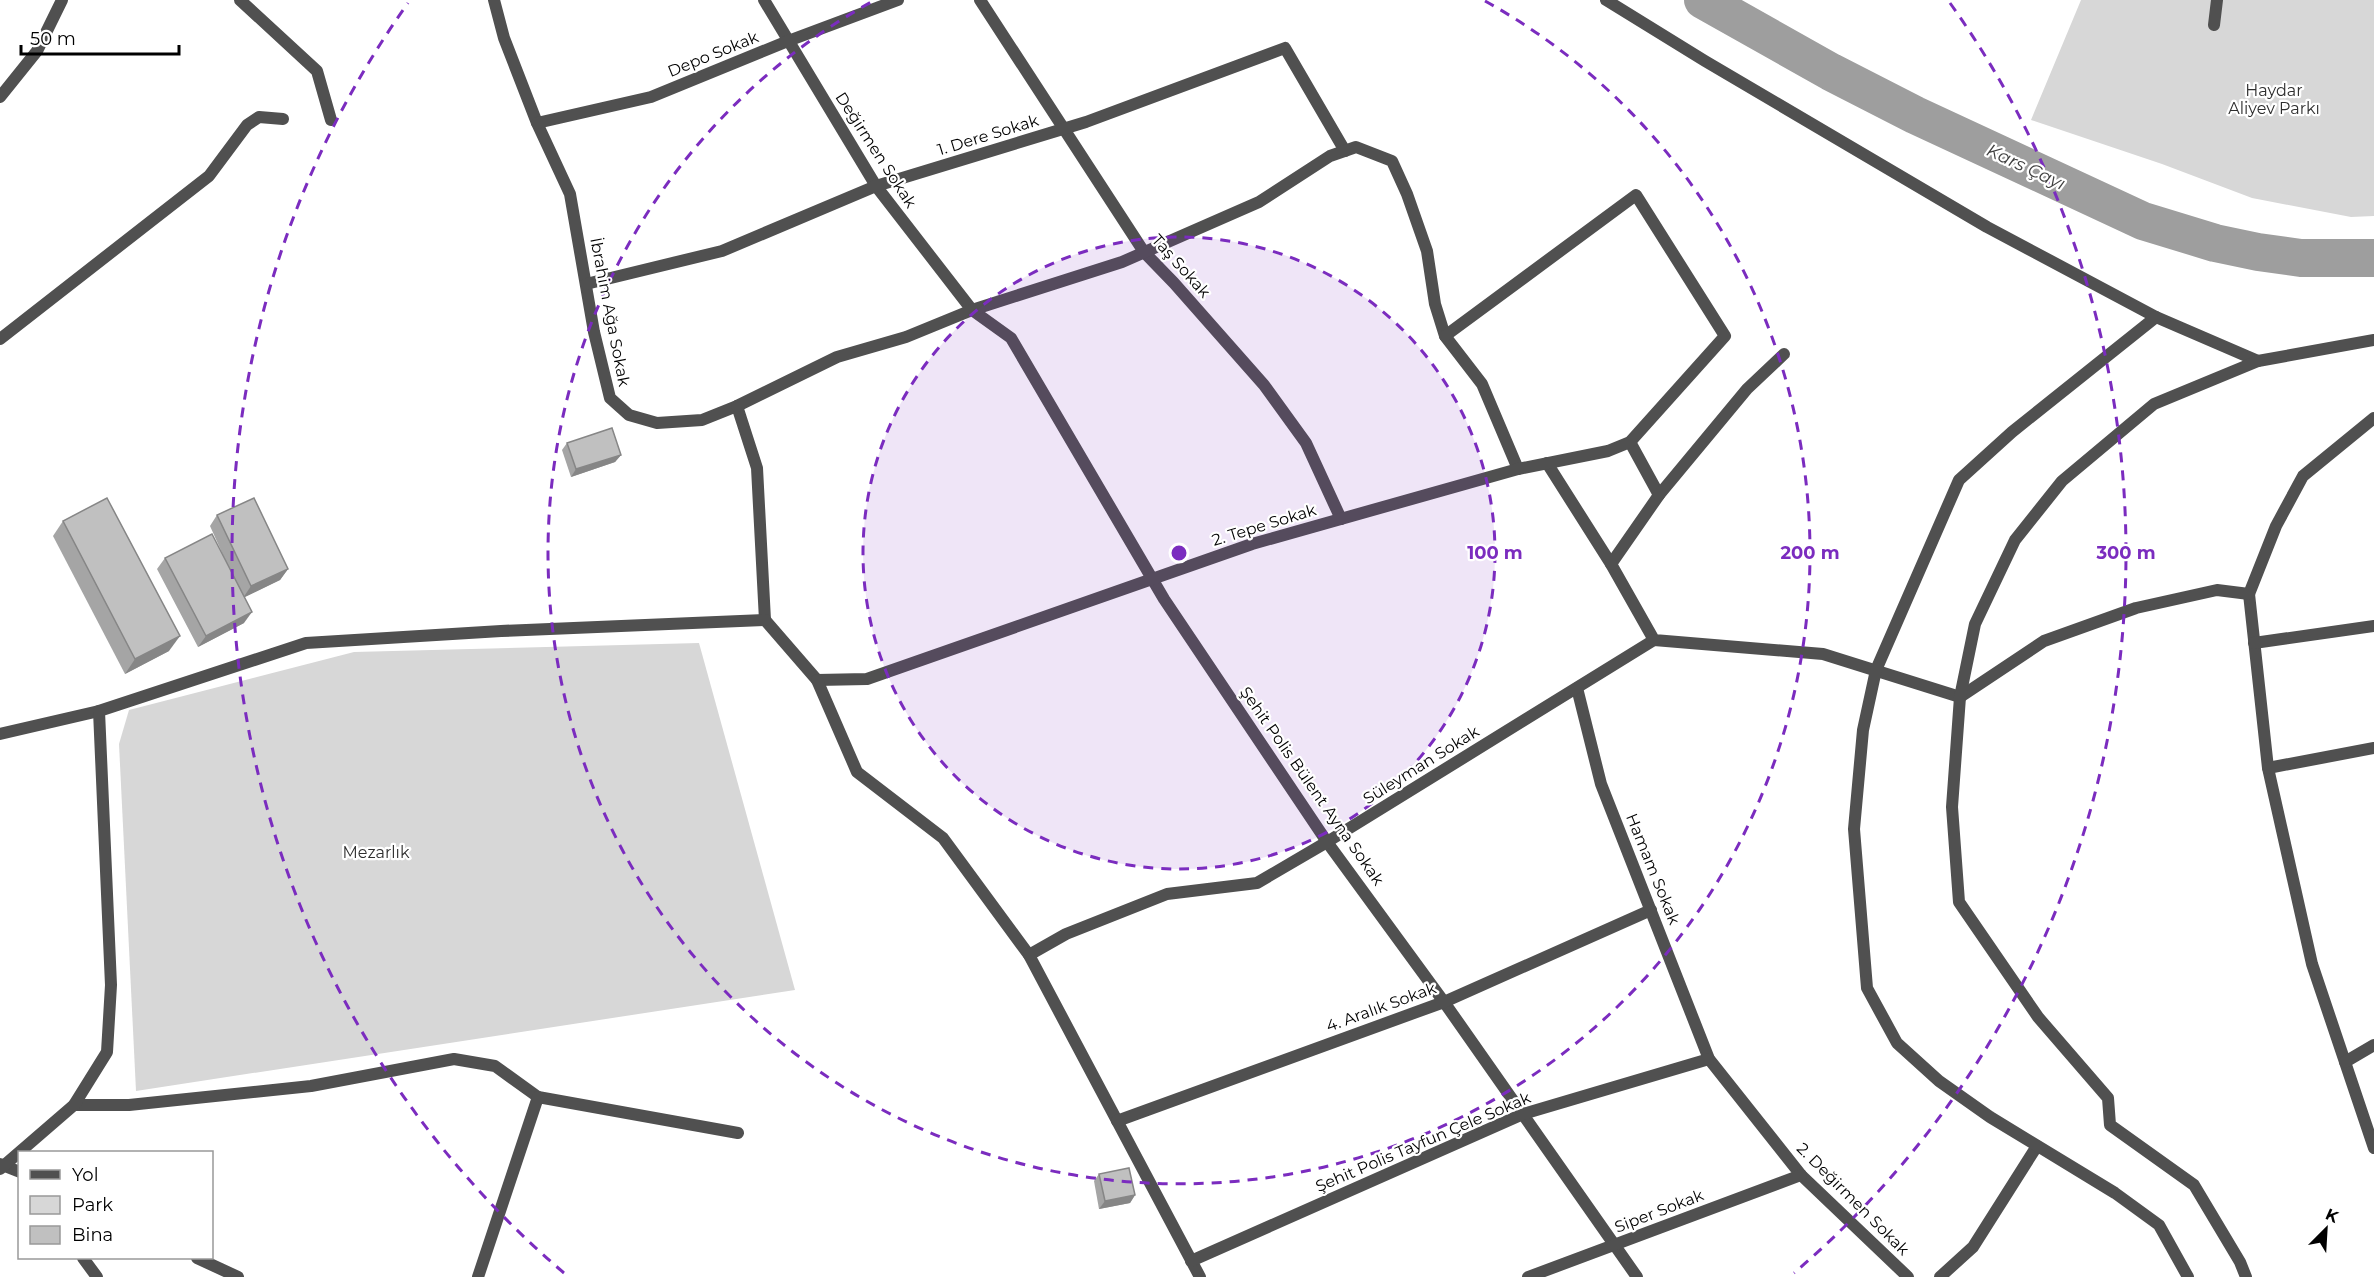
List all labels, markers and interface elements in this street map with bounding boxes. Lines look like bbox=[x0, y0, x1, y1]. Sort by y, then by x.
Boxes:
scale bar bbox=[21, 18, 178, 56]
street label: Depo Sokak bbox=[665, 27, 762, 81]
text: 50 m bbox=[30, 28, 76, 50]
park label: Haydar Aliyev Parkı bbox=[2228, 81, 2320, 118]
street label: Değirmen Sokak bbox=[831, 88, 921, 212]
street label: 1. Dere Sokak bbox=[935, 111, 1041, 159]
water label: Kars Çayı bbox=[1983, 139, 2069, 195]
street label: Taş Sokak bbox=[1148, 230, 1215, 302]
street label: İbrahim Ağa Sokak bbox=[586, 236, 634, 389]
street label: 2. Tepe Sokak bbox=[1210, 500, 1319, 550]
text: 100 m bbox=[1467, 542, 1523, 564]
text: 200 m bbox=[1780, 542, 1840, 564]
text: 300 m bbox=[2095, 542, 2156, 564]
centre of rings bbox=[1169, 543, 1189, 563]
street label: Şehit Polis Bülent Ayna Sokak bbox=[1236, 683, 1388, 889]
street label: Süleyman Sokak bbox=[1360, 722, 1483, 808]
street label: Hamam Sokak bbox=[1622, 811, 1684, 928]
park label: Mezarlık bbox=[343, 843, 410, 862]
street label: 4. Aralık Sokak bbox=[1323, 978, 1439, 1036]
street label: Şehit Polis Tayfun Çele Sokak bbox=[1313, 1088, 1534, 1196]
street label: 2. Değirmen Sokak bbox=[1793, 1139, 1913, 1259]
legend bbox=[18, 1151, 213, 1259]
text: Yol bbox=[72, 1164, 98, 1186]
street label: Siper Sokak bbox=[1612, 1185, 1706, 1237]
text: Park bbox=[72, 1194, 113, 1216]
north arrow bbox=[2296, 1199, 2356, 1259]
text: K bbox=[2323, 1205, 2342, 1227]
text: Bina bbox=[72, 1224, 113, 1246]

